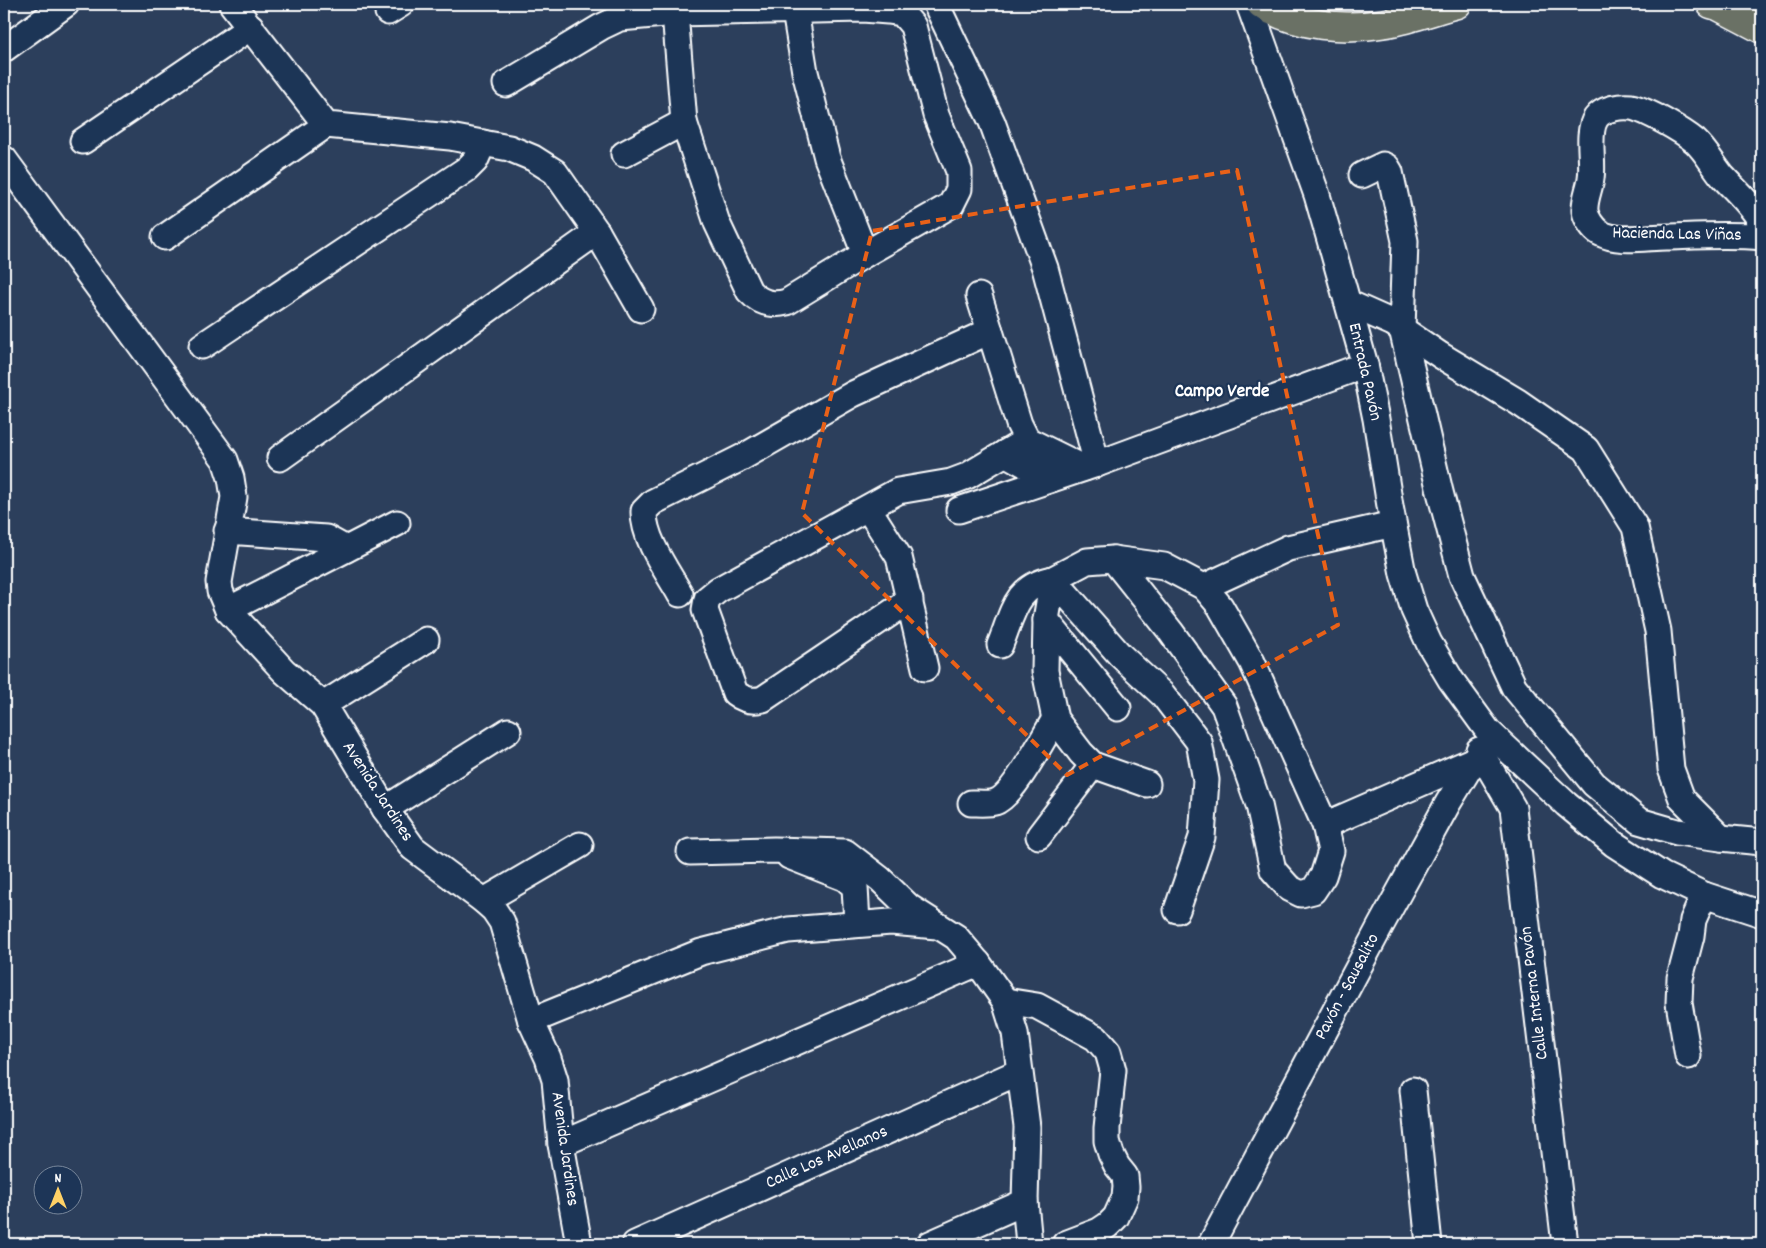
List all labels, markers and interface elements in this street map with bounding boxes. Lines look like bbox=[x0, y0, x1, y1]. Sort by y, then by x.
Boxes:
street label: Hacienda Las Viñas bbox=[1612, 221, 1742, 249]
street label: Entrada Pavón bbox=[1341, 321, 1387, 423]
district label: Campo Verde bbox=[1175, 379, 1269, 406]
street label: Avenida Jardines bbox=[335, 737, 419, 847]
street label: Calle Interna Pavón bbox=[1514, 925, 1556, 1061]
street label: Pavón - Sausalito bbox=[1309, 929, 1387, 1045]
street label: Avenida Jardines bbox=[544, 1090, 584, 1208]
street label: Calle Los Avellanos bbox=[762, 1120, 892, 1196]
north arrow bbox=[32, 1166, 82, 1216]
text: N bbox=[55, 1169, 62, 1189]

